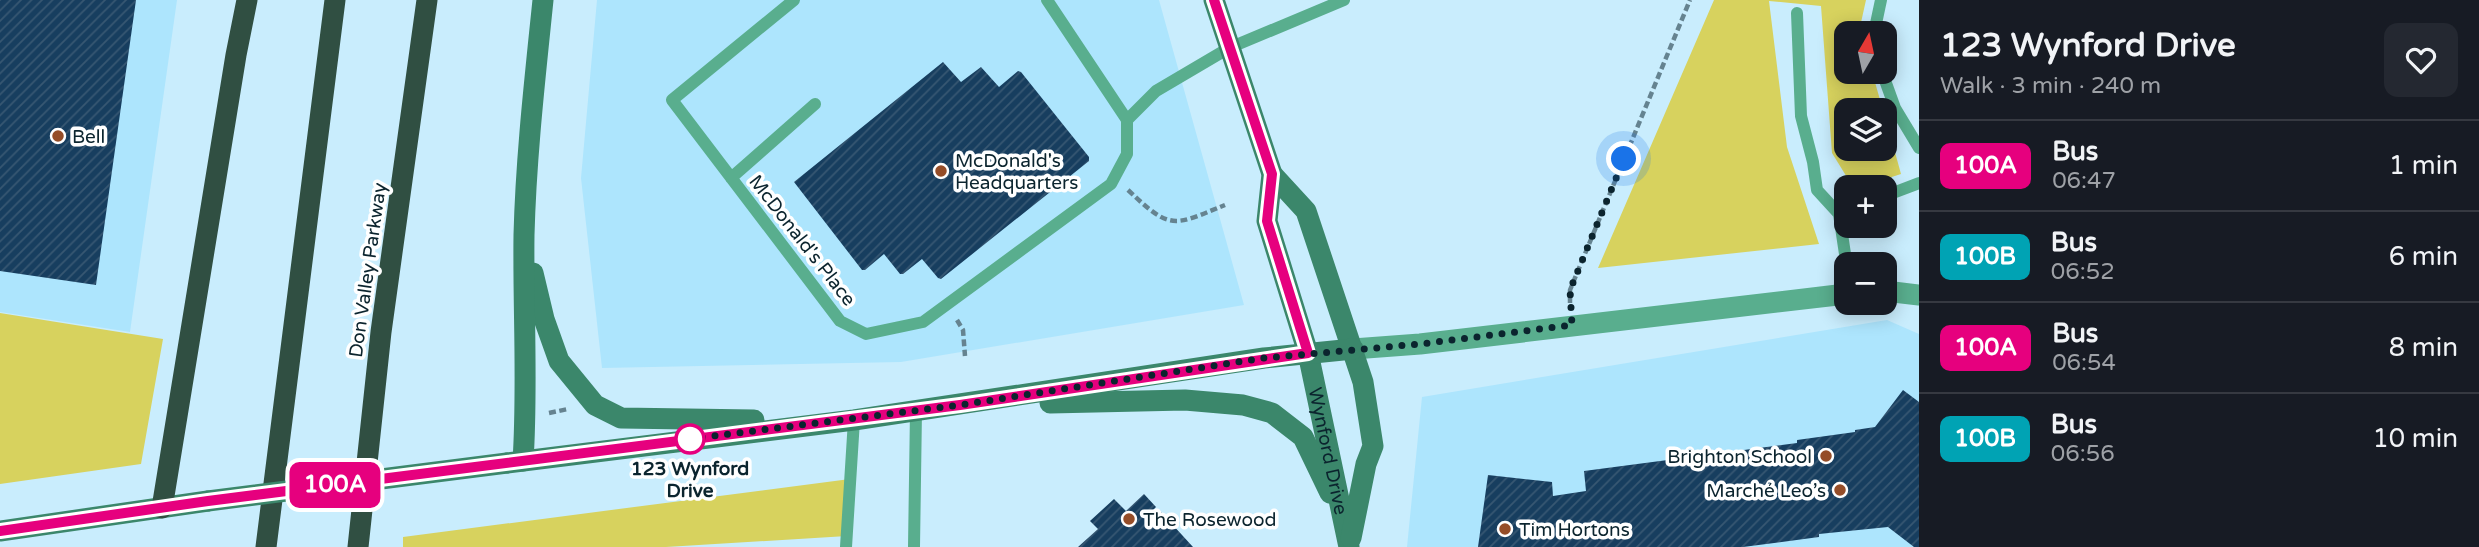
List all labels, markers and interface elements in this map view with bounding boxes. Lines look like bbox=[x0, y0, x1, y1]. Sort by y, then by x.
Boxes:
north arrow bbox=[1834, 21, 1897, 84]
map controls bbox=[1834, 21, 1897, 315]
button: heart bbox=[2384, 23, 2458, 97]
text: 123 Wynford Drive bbox=[1940, 26, 2236, 65]
text: Walk · 3 min · 240 m bbox=[1940, 72, 2161, 100]
button: layers bbox=[1834, 98, 1897, 161]
place label: Bell bbox=[72, 126, 105, 148]
marker: Bell bbox=[50, 128, 66, 144]
text: Bus bbox=[2052, 136, 2098, 167]
your location bbox=[1606, 141, 1641, 176]
place label: McDonald's Headquarters bbox=[955, 150, 1078, 194]
text: 1 min bbox=[2389, 150, 2458, 181]
text: 100A bbox=[1954, 151, 2017, 180]
marker: McDonald's Headquarters bbox=[933, 163, 949, 179]
text: 06:47 bbox=[2052, 167, 2116, 195]
street label: McDonald's Place bbox=[744, 171, 860, 310]
button: + bbox=[1834, 175, 1897, 238]
street label: Don Valley Parkway bbox=[345, 181, 391, 359]
text: Bus bbox=[2051, 227, 2097, 258]
text: 6 min bbox=[2389, 241, 2458, 272]
text: 100B bbox=[1954, 242, 2016, 271]
button: − bbox=[1834, 252, 1897, 315]
text: 06:52 bbox=[2051, 258, 2115, 286]
text: Bus bbox=[2052, 318, 2098, 349]
text: 8 min bbox=[2389, 332, 2458, 363]
text: 100A bbox=[1954, 333, 2017, 362]
text: 06:54 bbox=[2052, 349, 2116, 377]
street label: Wynford Drive bbox=[1304, 385, 1352, 517]
text: Bus bbox=[2051, 409, 2097, 440]
text: 10 min bbox=[2372, 423, 2458, 454]
marker: 123 Wynford Drive bbox=[675, 424, 705, 454]
text: 100B bbox=[1954, 424, 2016, 453]
text: 06:56 bbox=[2051, 440, 2115, 468]
place label: Brighton School bbox=[1667, 446, 1812, 468]
marker: Brighton School bbox=[1818, 448, 1834, 464]
place label: 123 Wynford Drive bbox=[631, 458, 749, 502]
line badge: 100A bbox=[286, 462, 384, 508]
text: 100A bbox=[303, 470, 367, 499]
place label: Marché Leo’s bbox=[1706, 480, 1826, 502]
marker: Marché Leo’s bbox=[1832, 482, 1848, 498]
place label: The Rosewood bbox=[1143, 509, 1277, 531]
marker: The Rosewood bbox=[1121, 511, 1137, 527]
place label: Tim Hortons bbox=[1519, 519, 1630, 541]
marker: Tim Hortons bbox=[1497, 521, 1513, 537]

